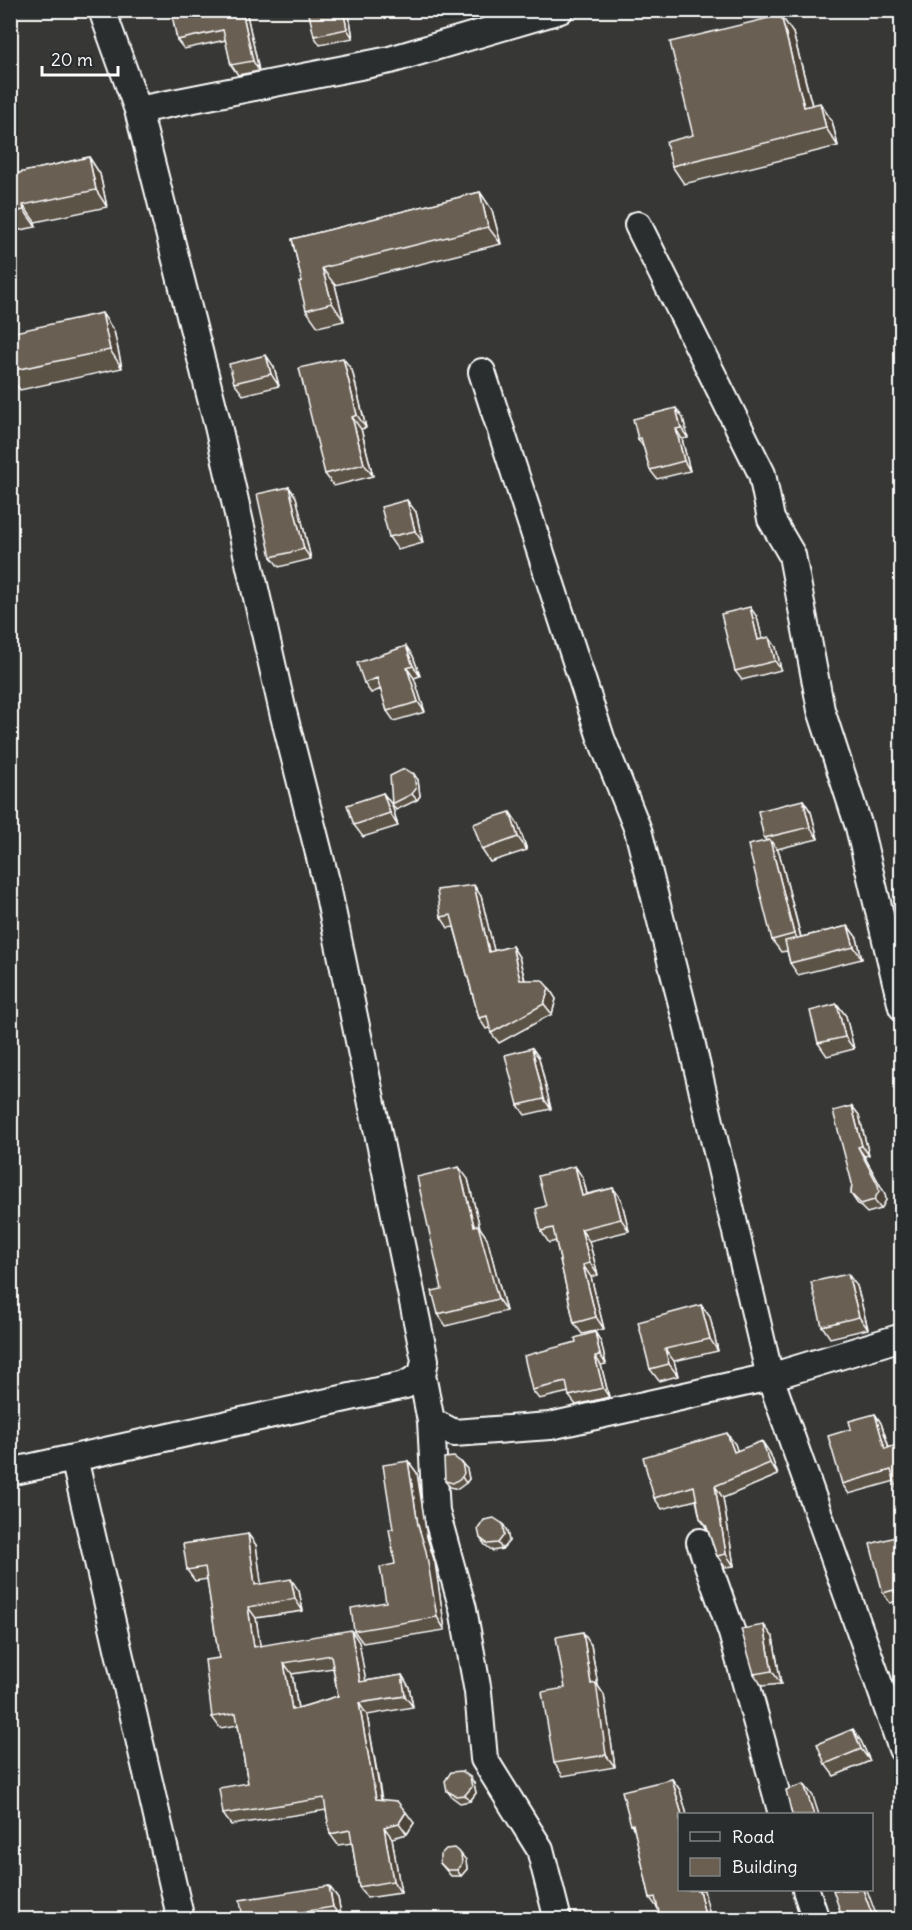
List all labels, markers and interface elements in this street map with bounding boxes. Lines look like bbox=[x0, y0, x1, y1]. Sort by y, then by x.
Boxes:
scale bar bbox=[42, 39, 118, 77]
text: 20 m bbox=[51, 48, 93, 71]
legend bbox=[678, 1813, 873, 1891]
text: Road bbox=[732, 1825, 775, 1848]
text: Building bbox=[732, 1855, 797, 1878]

